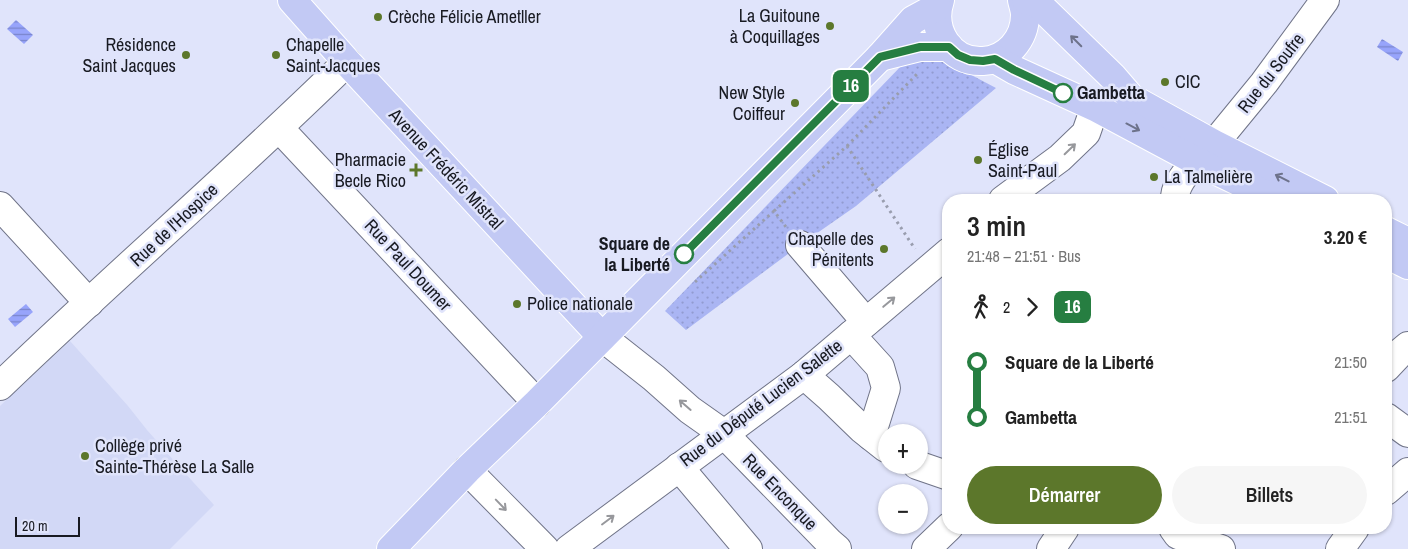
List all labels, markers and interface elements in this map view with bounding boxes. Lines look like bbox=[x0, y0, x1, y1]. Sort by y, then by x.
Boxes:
place label: La Guitoune à Coquillages bbox=[730, 3, 820, 49]
place label: Crèche Félicie Ametller bbox=[388, 4, 541, 29]
marker: Crèche Félicie Ametller bbox=[372, 11, 384, 23]
marker: La Guitoune à Coquillages bbox=[824, 20, 836, 32]
street label: Rue du Soufre bbox=[1231, 27, 1310, 118]
place label: Résidence Saint Jacques bbox=[82, 32, 176, 78]
place label: Chapelle Saint-Jacques bbox=[286, 32, 380, 78]
one-way arrow bbox=[1069, 35, 1082, 47]
marker: Résidence Saint Jacques bbox=[180, 49, 192, 61]
marker: Chapelle Saint-Jacques bbox=[270, 49, 282, 61]
place label: CIC bbox=[1175, 69, 1200, 94]
line badge: 16 bbox=[828, 70, 874, 102]
text: 16 bbox=[843, 73, 859, 98]
marker: CIC bbox=[1159, 76, 1171, 88]
place label: New Style Coiffeur bbox=[719, 80, 785, 126]
place label: Gambetta bbox=[1077, 80, 1146, 105]
marker: Gambetta bbox=[1053, 83, 1073, 103]
marker: New Style Coiffeur bbox=[789, 97, 801, 109]
street label: Avenue Frédéric Mistral bbox=[383, 102, 509, 235]
one-way arrow bbox=[1125, 122, 1140, 132]
place label: Église Saint-Paul bbox=[988, 137, 1057, 183]
one-way arrow bbox=[1063, 143, 1076, 155]
place label: Pharmacie Becle Rico bbox=[335, 147, 406, 193]
marker: Église Saint-Paul bbox=[972, 154, 984, 166]
marker: Pharmacie Becle Rico bbox=[410, 164, 422, 176]
place label: La Talmelière bbox=[1164, 164, 1253, 189]
marker: La Talmelière bbox=[1148, 171, 1160, 183]
one-way arrow bbox=[1274, 173, 1289, 183]
street label: Rue de l'Hospice bbox=[124, 177, 223, 272]
text: 3 min bbox=[967, 207, 1026, 245]
street label: Rue Paul Doumer bbox=[359, 213, 458, 316]
text: 3.20 € bbox=[1324, 224, 1367, 250]
place label: Chapelle des Pénitents bbox=[788, 226, 874, 272]
place label: Square de la Liberté bbox=[599, 231, 670, 277]
marker: Chapelle des Pénitents bbox=[878, 243, 890, 255]
marker: Square de la Liberté bbox=[674, 244, 694, 264]
text: 21:48 – 21:51 · Bus bbox=[967, 245, 1081, 267]
place label: Police nationale bbox=[527, 291, 633, 316]
icon: walk bbox=[967, 293, 995, 321]
icon: forward bbox=[1018, 293, 1046, 321]
text: 16 bbox=[1064, 294, 1081, 319]
text: 2 bbox=[1003, 296, 1010, 318]
one-way arrow bbox=[882, 297, 895, 308]
marker: Police nationale bbox=[511, 298, 523, 310]
street label: Rue du Député Lucien Salette bbox=[674, 333, 847, 472]
text: Square de la Liberté bbox=[1005, 349, 1154, 375]
text: 21:50 bbox=[1334, 351, 1367, 373]
one-way arrow bbox=[679, 399, 692, 411]
text: Gambetta bbox=[1005, 404, 1077, 430]
text: 21:51 bbox=[1334, 406, 1367, 428]
map controls bbox=[878, 424, 928, 534]
button: + bbox=[878, 424, 928, 474]
place label: Collège privé Sainte-Thérèse La Salle bbox=[95, 433, 254, 479]
street label: Rue Enconque bbox=[737, 448, 823, 535]
marker: Collège privé Sainte-Thérèse La Salle bbox=[79, 450, 91, 462]
button: Démarrer bbox=[967, 466, 1162, 524]
button: Billets bbox=[1172, 466, 1367, 524]
button: − bbox=[878, 484, 928, 534]
one-way arrow bbox=[495, 499, 507, 511]
scale bar bbox=[15, 514, 80, 537]
one-way arrow bbox=[601, 514, 614, 525]
text: 20 m bbox=[22, 517, 48, 535]

